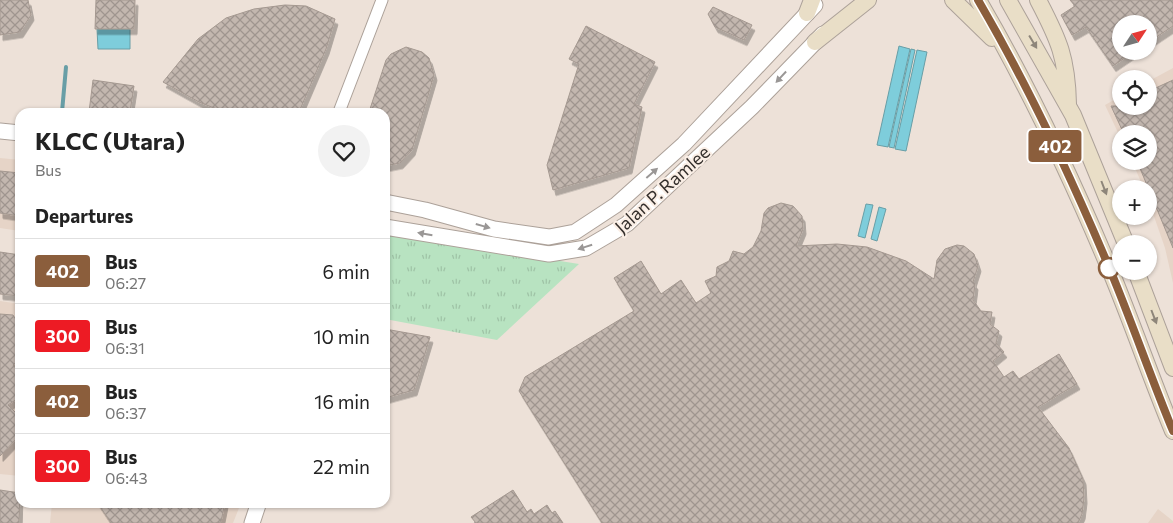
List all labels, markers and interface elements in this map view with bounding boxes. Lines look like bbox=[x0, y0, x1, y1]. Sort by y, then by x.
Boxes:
north arrow bbox=[1112, 15, 1158, 60]
map controls bbox=[1112, 15, 1157, 280]
one-way arrow bbox=[1028, 35, 1037, 48]
one-way arrow bbox=[775, 70, 787, 82]
button: locate bbox=[1112, 70, 1157, 115]
button: heart bbox=[318, 125, 370, 177]
button: layers bbox=[1112, 125, 1157, 170]
text: KLCC (Utara) bbox=[35, 126, 185, 155]
line badge: 402 bbox=[1026, 130, 1084, 162]
text: 402 bbox=[1038, 135, 1072, 157]
street label: Jalan P. Ramlee bbox=[610, 141, 714, 237]
text: Bus bbox=[35, 160, 62, 179]
one-way arrow bbox=[646, 167, 659, 178]
button: + bbox=[1112, 180, 1157, 225]
one-way arrow bbox=[1100, 181, 1108, 196]
text: Departures bbox=[35, 204, 133, 227]
one-way arrow bbox=[476, 223, 491, 231]
one-way arrow bbox=[416, 230, 432, 238]
button: − bbox=[1112, 235, 1157, 280]
one-way arrow bbox=[577, 244, 592, 252]
text: Bus bbox=[105, 250, 137, 273]
unlabelled marker bbox=[1098, 257, 1120, 279]
text: 402 bbox=[46, 260, 79, 282]
text: 6 min bbox=[322, 260, 370, 283]
text: 06:27 bbox=[105, 273, 146, 292]
one-way arrow bbox=[1150, 310, 1158, 325]
text: Bus bbox=[105, 315, 137, 338]
text: 300 bbox=[45, 325, 80, 347]
text: 10 min bbox=[313, 325, 370, 348]
text: 06:31 bbox=[105, 338, 145, 357]
text: Bus bbox=[105, 380, 137, 403]
text: 402 bbox=[46, 390, 79, 412]
text: 16 min bbox=[314, 390, 370, 413]
text: 06:37 bbox=[105, 403, 146, 422]
text: Bus bbox=[105, 445, 137, 468]
text: 300 bbox=[45, 455, 80, 477]
text: 22 min bbox=[313, 455, 370, 478]
text: 06:43 bbox=[105, 468, 148, 487]

